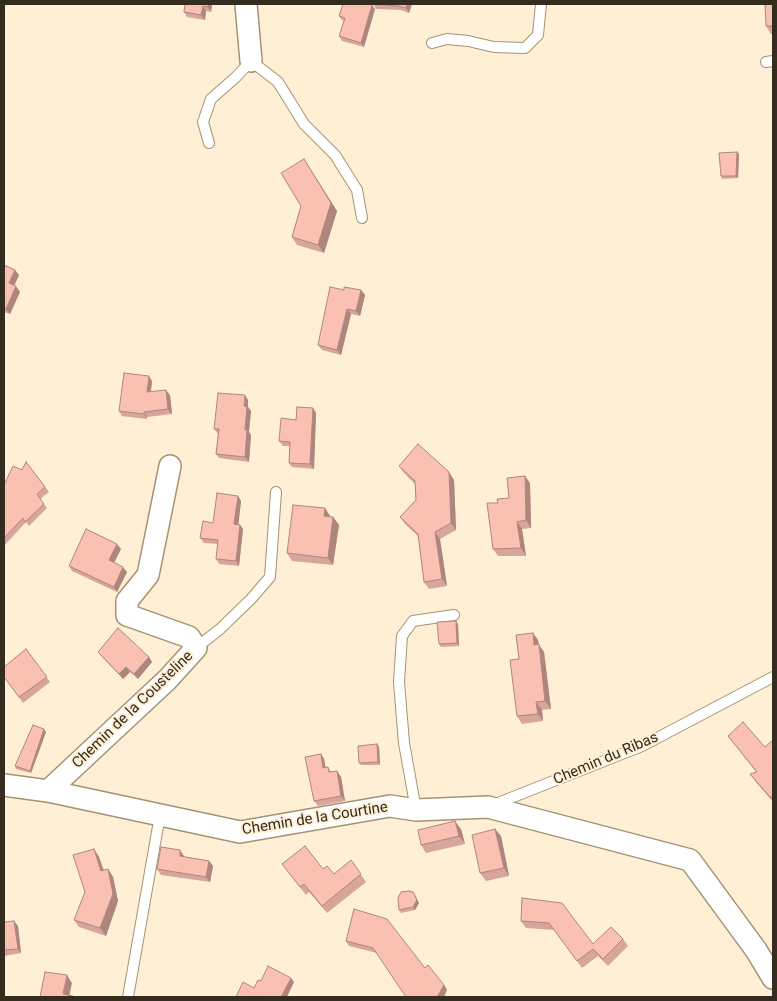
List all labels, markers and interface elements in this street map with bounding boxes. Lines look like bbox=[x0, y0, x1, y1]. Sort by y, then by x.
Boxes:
street label: Chemin de la Cousteline bbox=[69, 648, 197, 772]
street label: Chemin du Ribas bbox=[551, 729, 661, 789]
street label: Chemin de la Courtine bbox=[241, 799, 389, 839]

